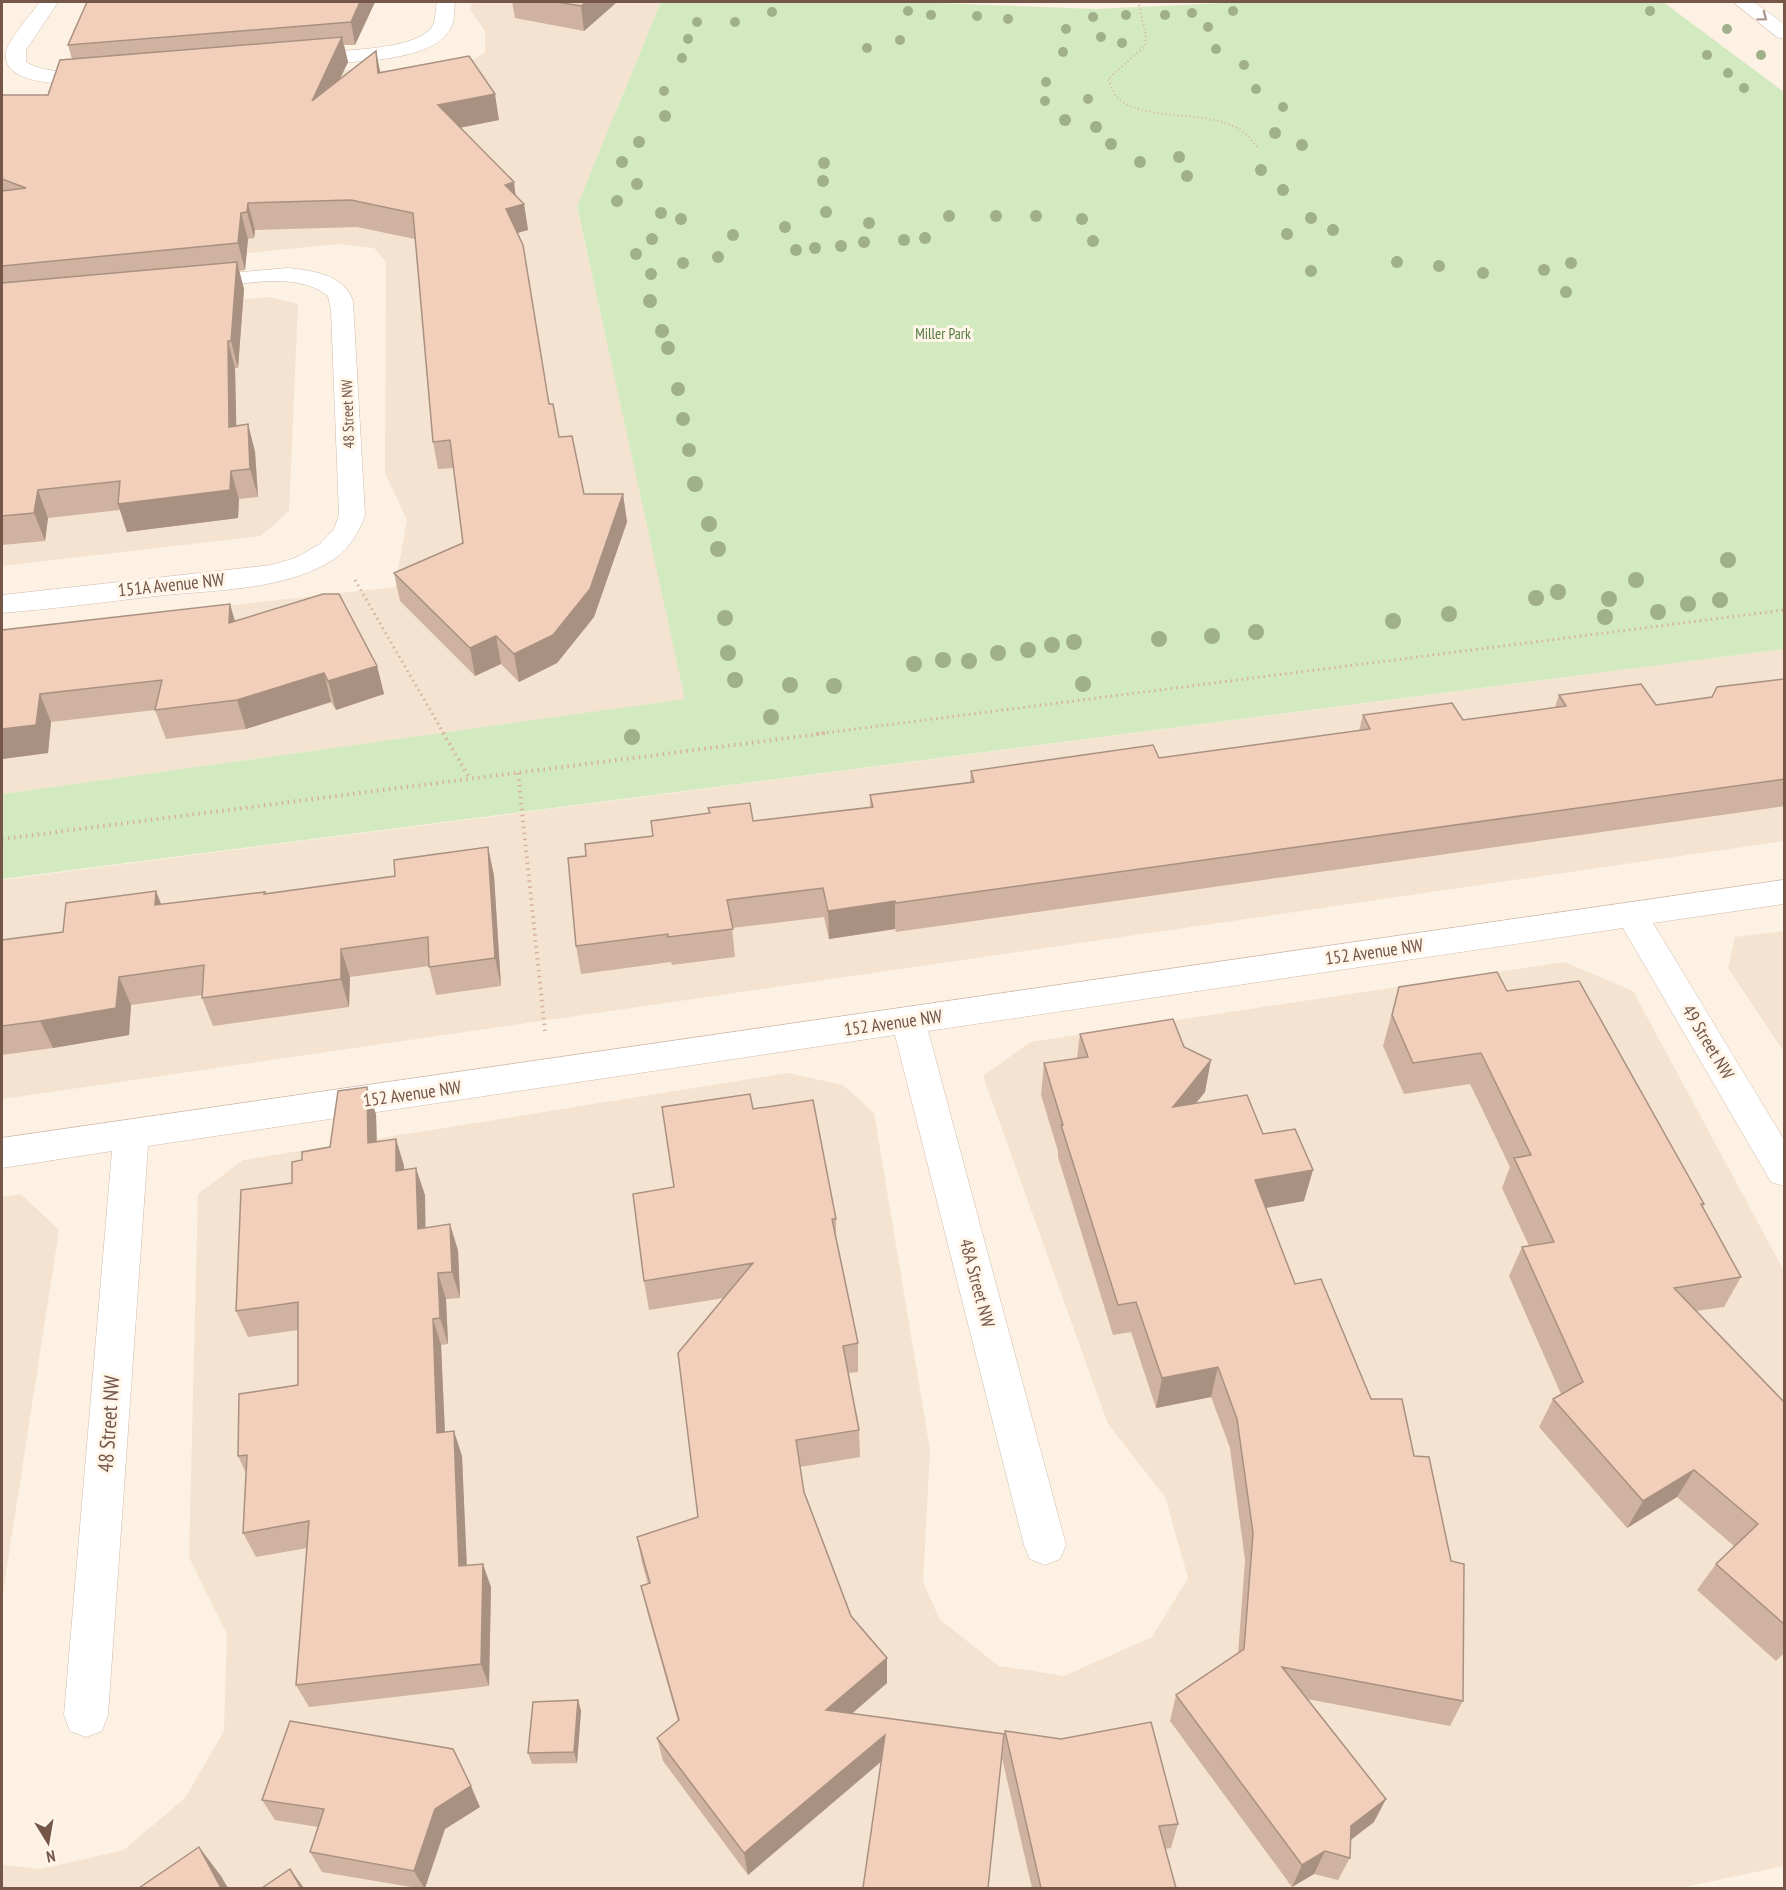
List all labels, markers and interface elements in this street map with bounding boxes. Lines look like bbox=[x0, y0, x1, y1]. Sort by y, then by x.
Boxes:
one-way arrow bbox=[1757, 10, 1768, 21]
park label: Miller Park bbox=[915, 324, 971, 343]
street label: 48 Street NW bbox=[337, 379, 358, 449]
street label: 151A Avenue NW bbox=[117, 567, 225, 602]
street label: 152 Avenue NW bbox=[1323, 933, 1424, 970]
street label: 49 Street NW bbox=[1677, 1000, 1740, 1083]
street label: 152 Avenue NW bbox=[842, 1004, 943, 1041]
street label: 152 Avenue NW bbox=[361, 1075, 462, 1112]
street label: 48A Street NW bbox=[955, 1236, 1000, 1330]
street label: 48 Street NW bbox=[92, 1375, 125, 1473]
north arrow bbox=[18, 1812, 78, 1872]
text: N bbox=[45, 1846, 57, 1867]

